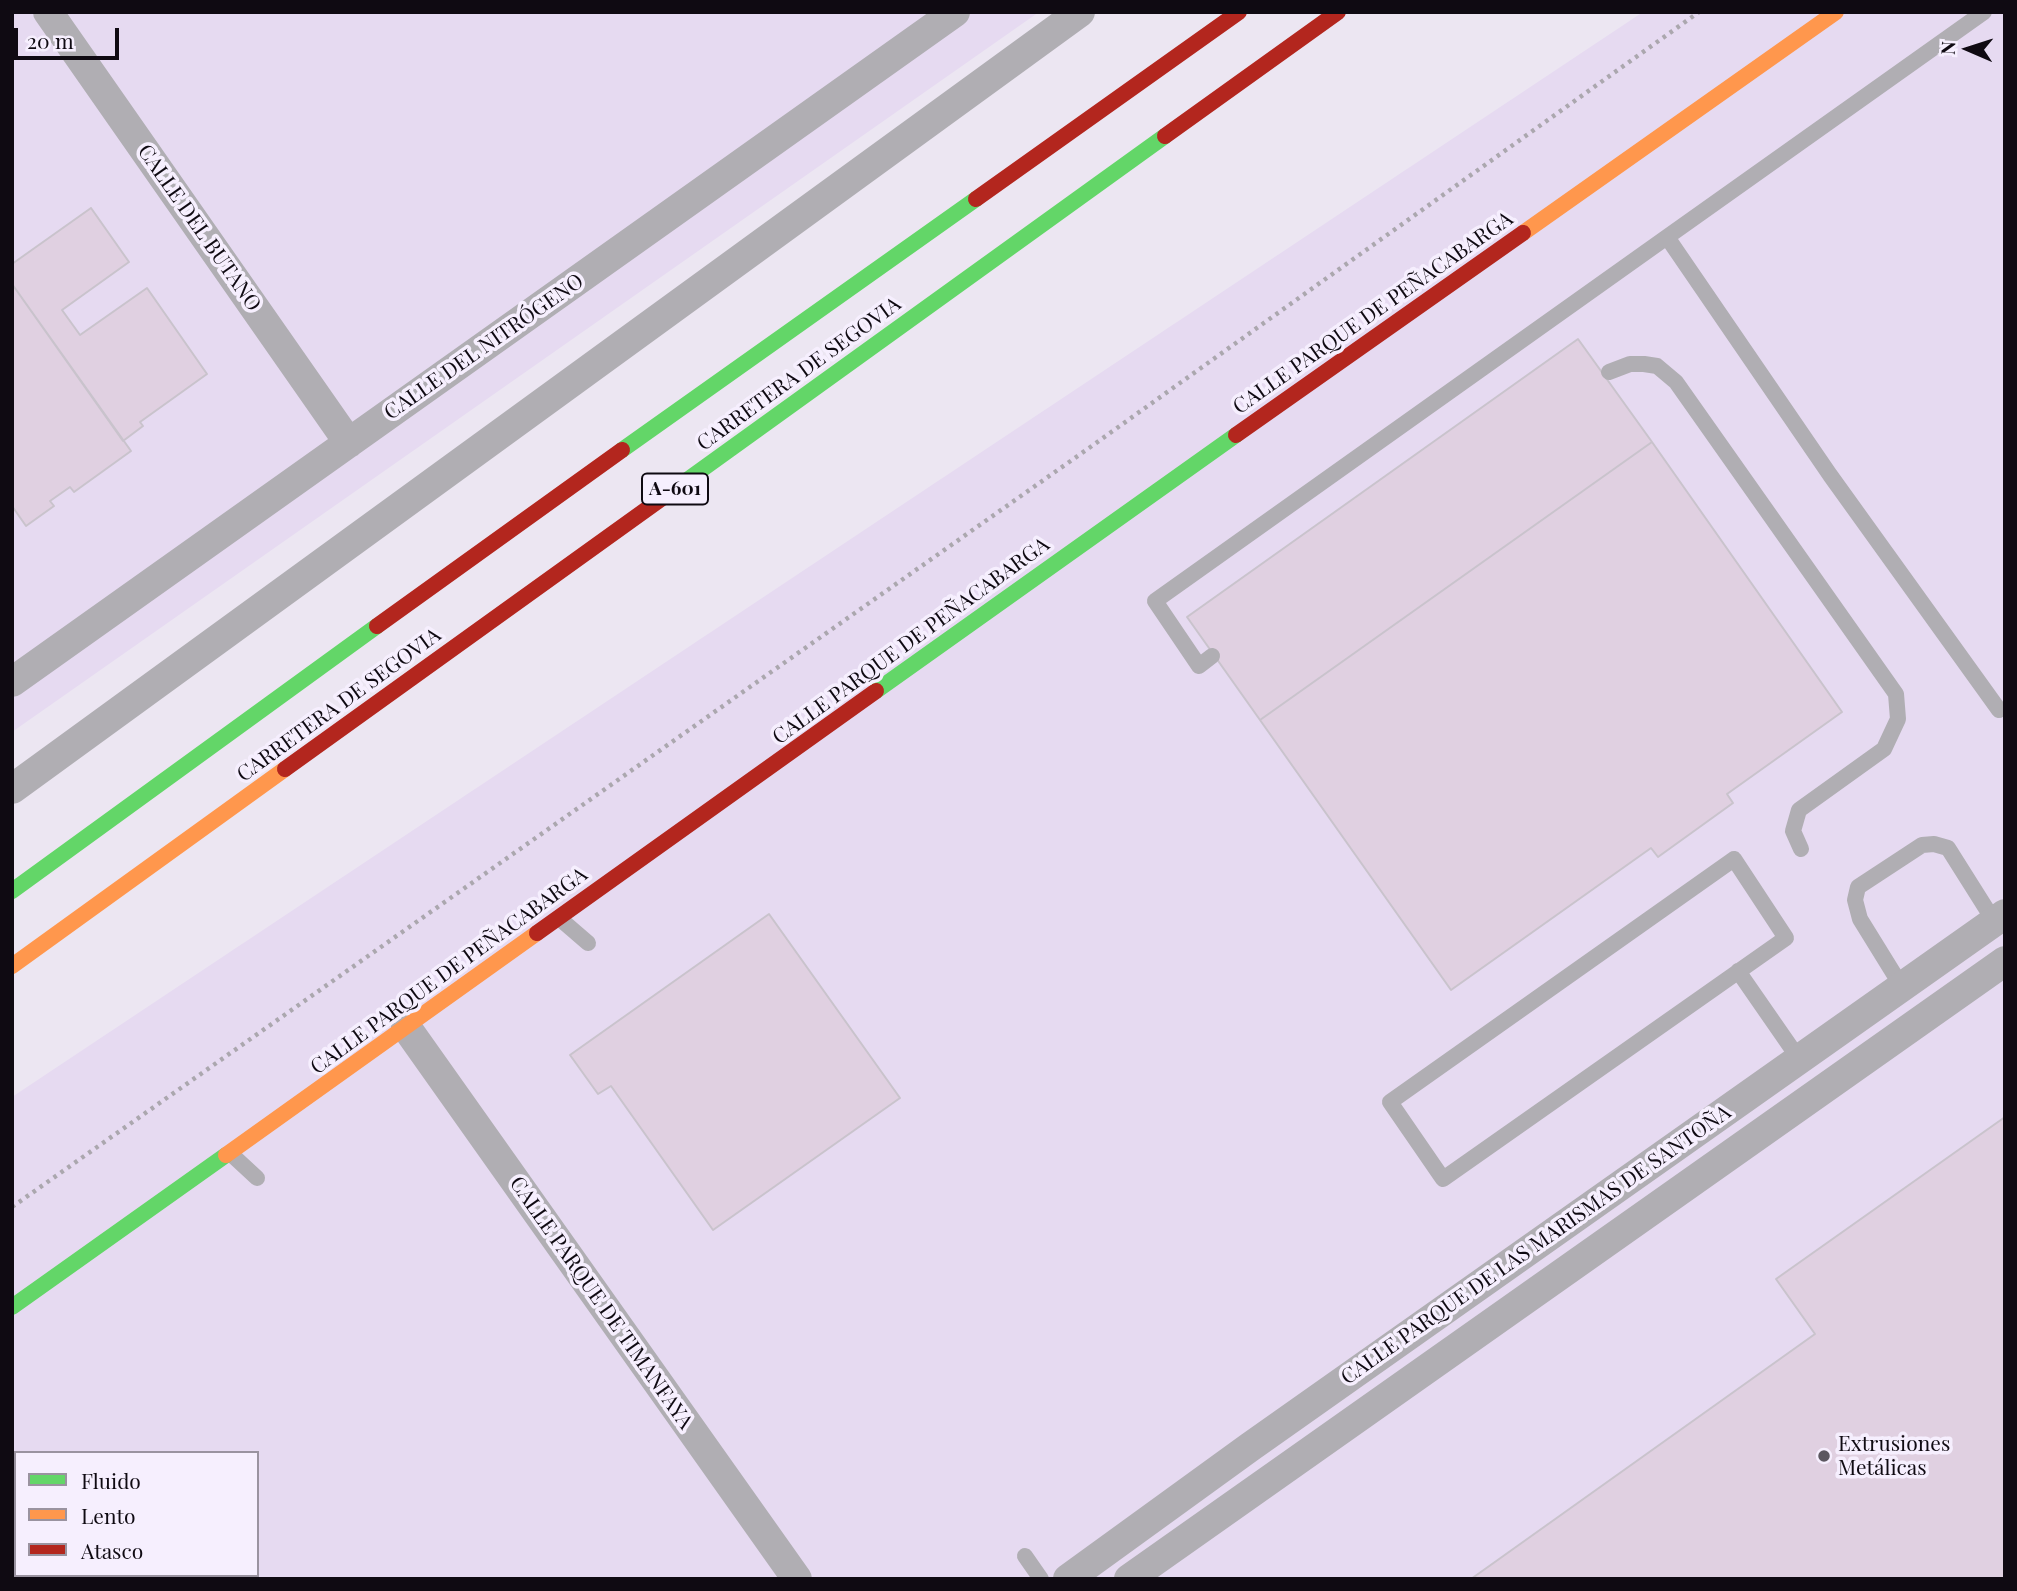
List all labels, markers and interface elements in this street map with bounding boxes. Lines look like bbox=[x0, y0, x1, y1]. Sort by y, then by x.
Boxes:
scale bar bbox=[18, 14, 122, 58]
north arrow bbox=[1933, 14, 2003, 84]
text: 20 m bbox=[27, 26, 74, 54]
text: N bbox=[1934, 40, 1960, 55]
street label: CALLE DEL BUTANO bbox=[132, 140, 266, 316]
street label: CALLE PARQUE DE PEÑACABARGA bbox=[1228, 206, 1518, 420]
street label: CALLE DEL NITRÓGENO bbox=[380, 269, 588, 425]
street label: CARRETERA DE SEGOVIA bbox=[692, 292, 906, 456]
road number: A-601 bbox=[642, 474, 708, 504]
street label: CALLE PARQUE DE PEÑACABARGA bbox=[768, 532, 1054, 750]
street label: CARRETERA DE SEGOVIA bbox=[232, 623, 446, 787]
street label: CALLE PARQUE DE PEÑACABARGA bbox=[306, 862, 592, 1080]
street label: CALLE PARQUE DE LAS MARISMAS DE SANTOÑA bbox=[1336, 1100, 1736, 1390]
street label: CALLE PARQUE DE TIMANFAYA bbox=[504, 1172, 698, 1434]
place label: Extrusiones Metálicas bbox=[1838, 1431, 1950, 1481]
marker: Extrusiones Metálicas bbox=[1816, 1448, 1832, 1464]
legend bbox=[14, 1451, 259, 1577]
text: Fluido bbox=[81, 1466, 141, 1494]
text: Lento bbox=[81, 1501, 135, 1529]
text: Atasco bbox=[81, 1536, 143, 1564]

